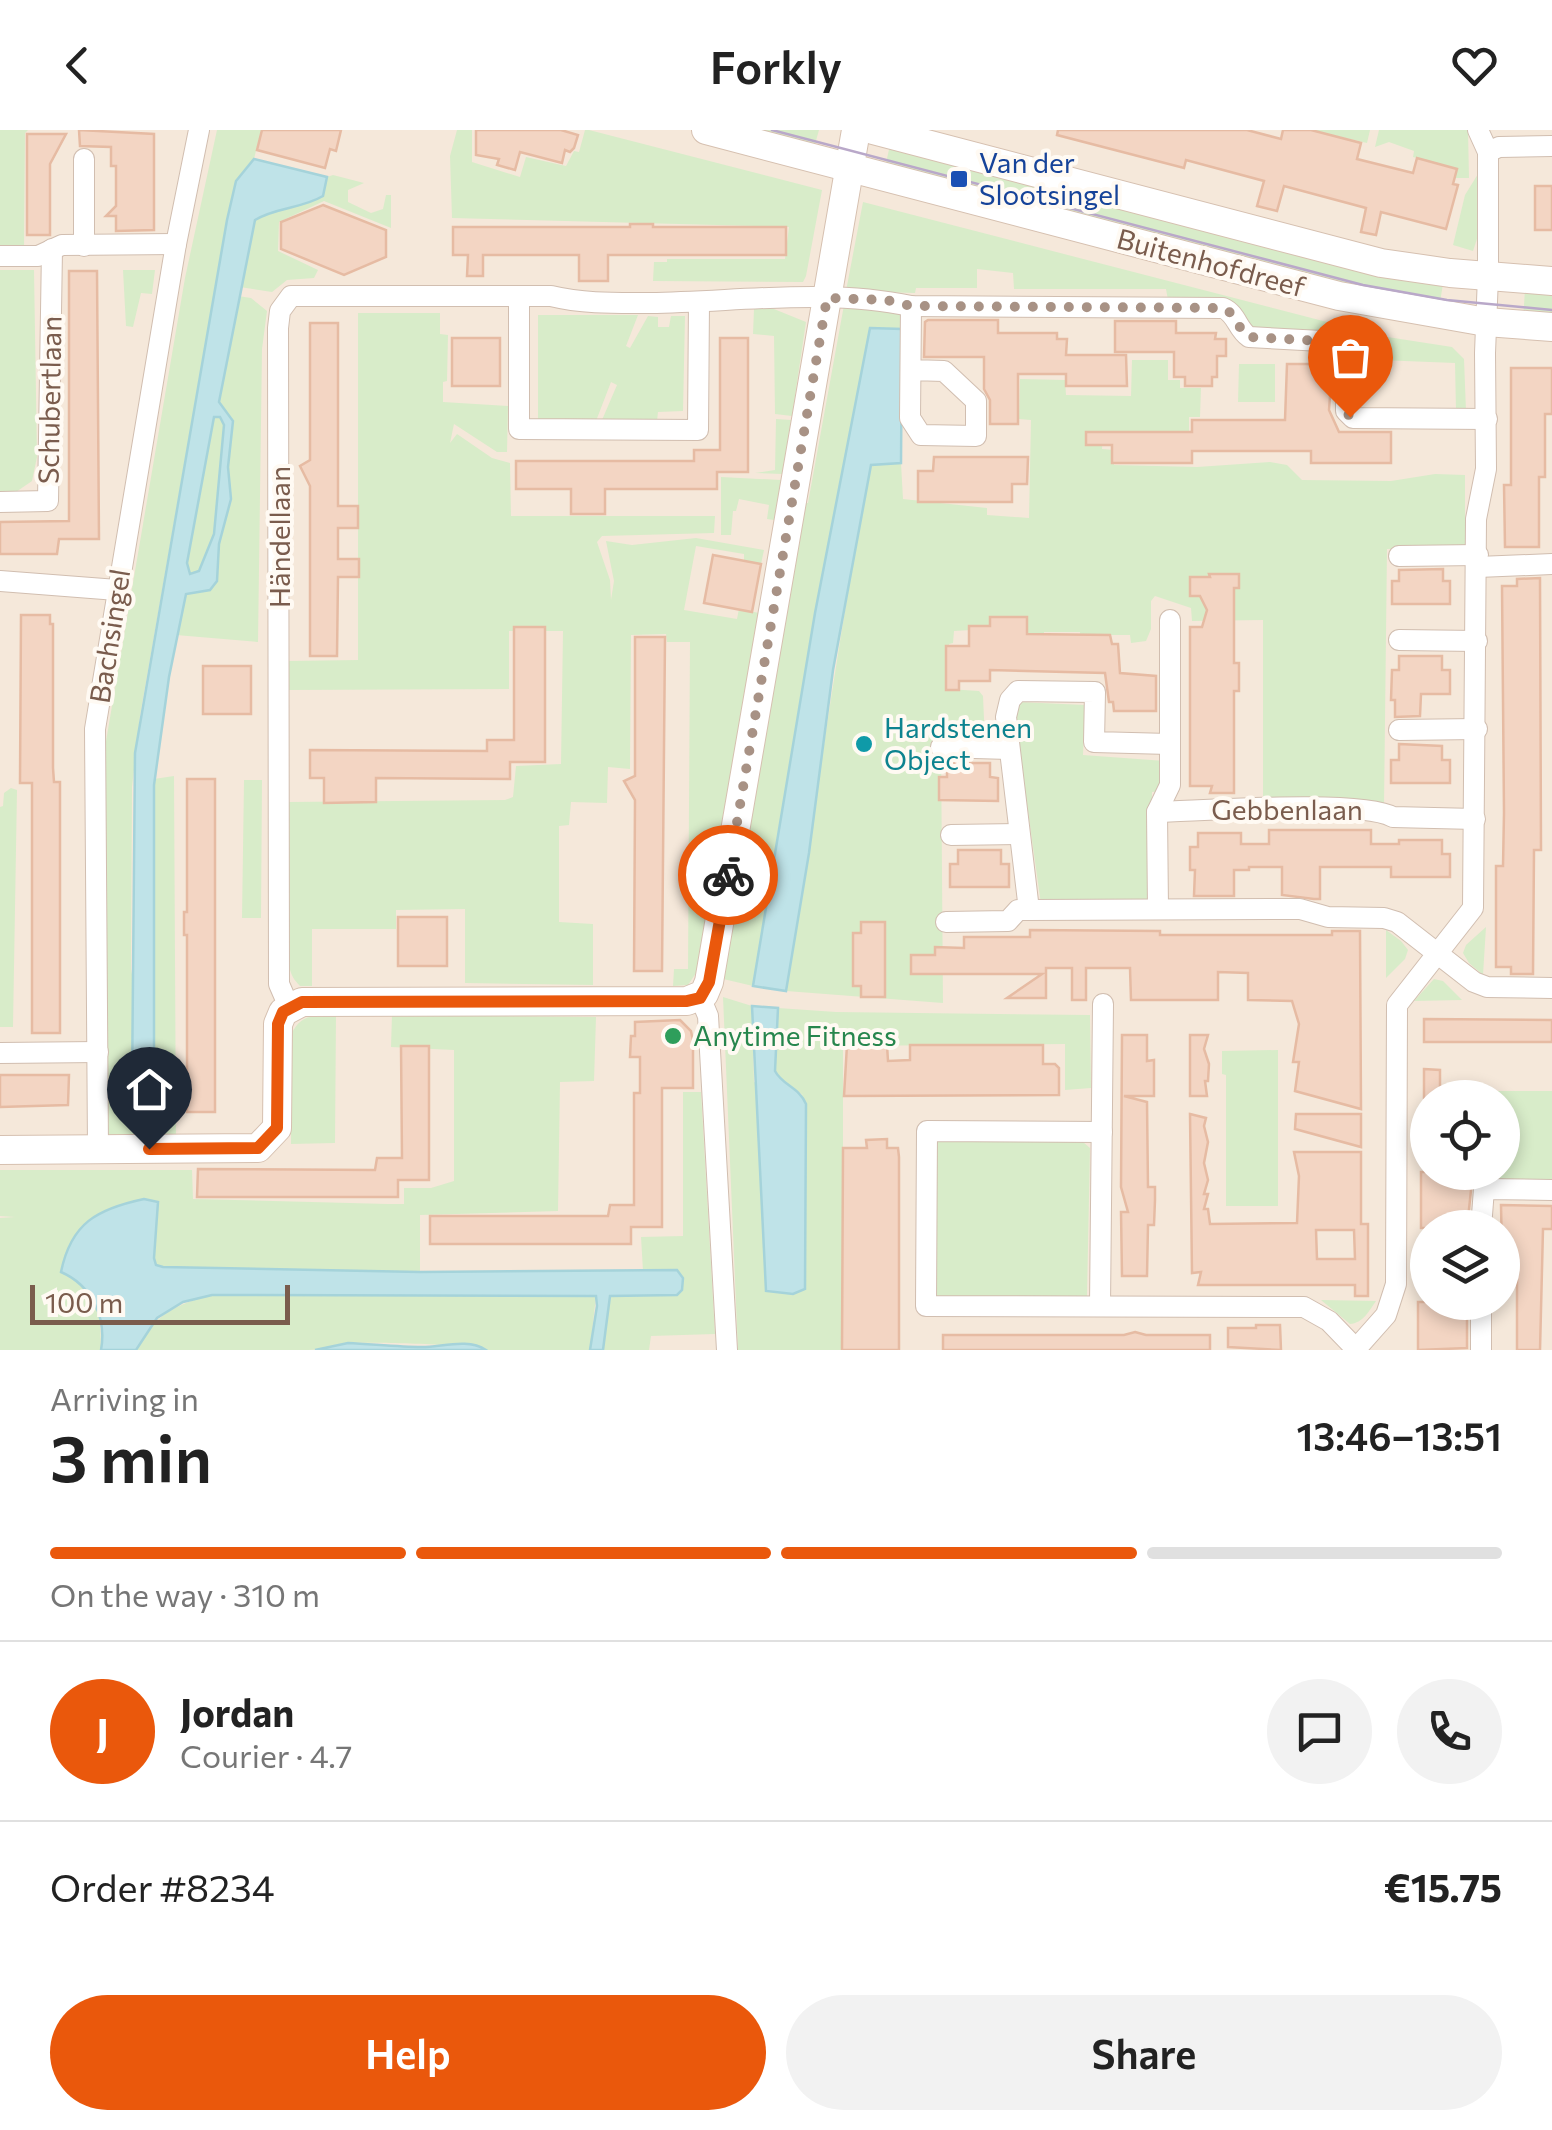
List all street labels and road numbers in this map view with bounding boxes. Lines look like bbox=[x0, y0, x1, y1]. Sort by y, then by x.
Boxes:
street label: Buitenhofdreef bbox=[1113, 221, 1309, 303]
street label: Schubertlaan bbox=[31, 315, 67, 484]
street label: Händellaan bbox=[262, 466, 296, 608]
street label: Bachsingel bbox=[82, 566, 136, 705]
street label: Gebbenlaan bbox=[1211, 792, 1363, 826]

